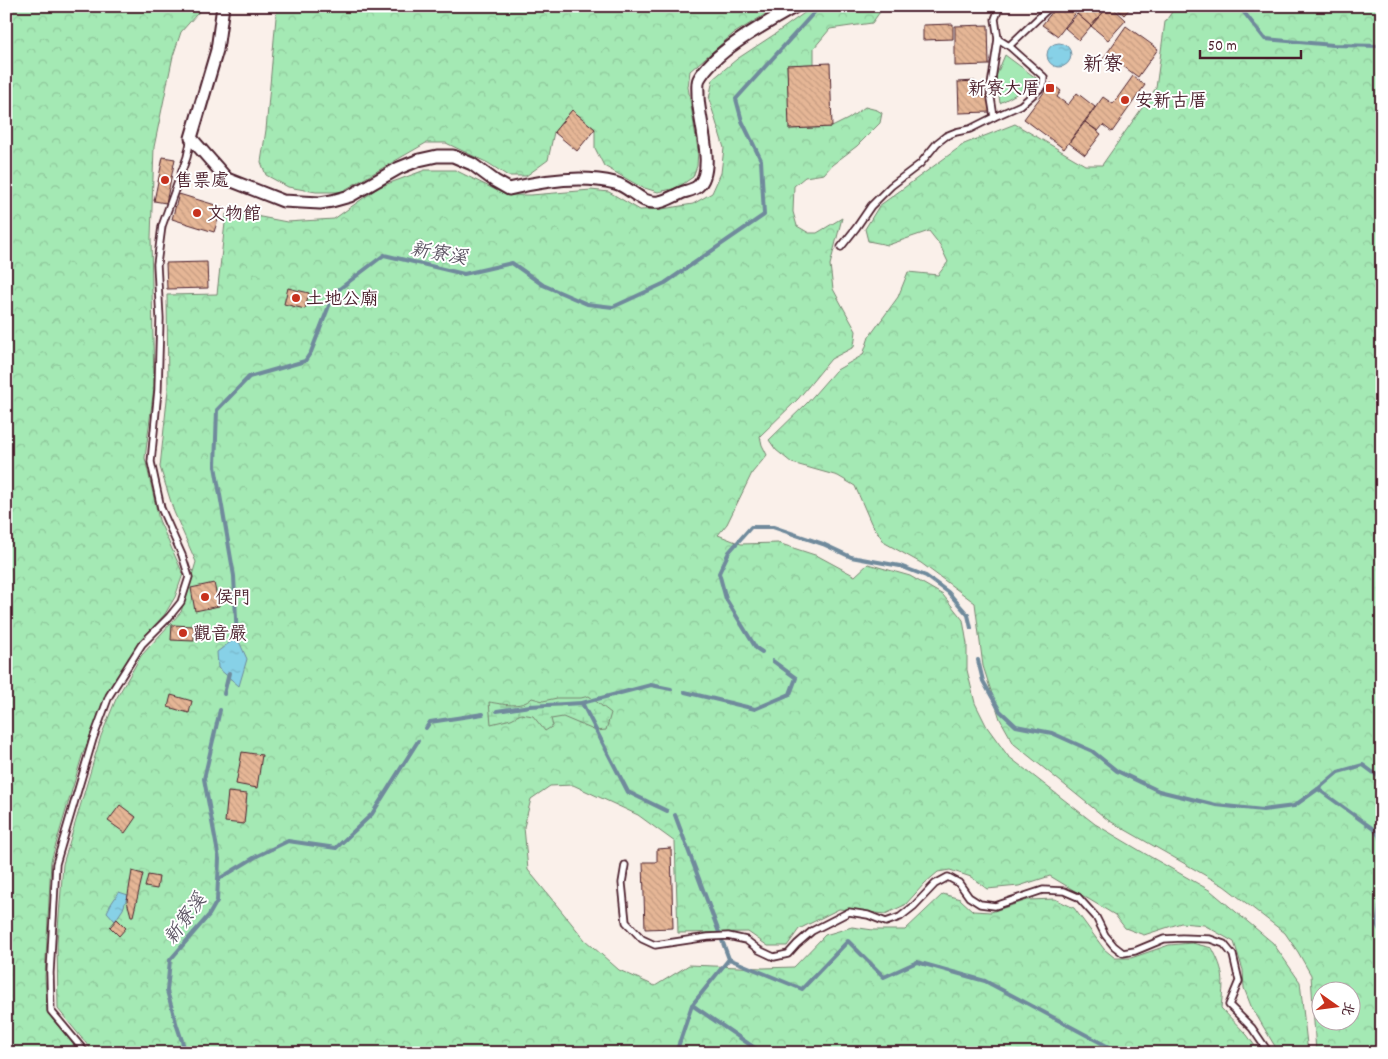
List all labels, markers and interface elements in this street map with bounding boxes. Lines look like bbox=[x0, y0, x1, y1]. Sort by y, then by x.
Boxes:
scale bar bbox=[1200, 28, 1302, 60]
text: 50 m bbox=[1208, 36, 1237, 58]
district label: 新寮 bbox=[1083, 52, 1123, 80]
place label: 新寮大厝 bbox=[968, 78, 1040, 103]
marker: 新寮大厝 bbox=[1044, 82, 1056, 94]
place label: 安新古厝 bbox=[1135, 90, 1207, 115]
marker: 安新古厝 bbox=[1119, 94, 1131, 106]
place label: 售票處 bbox=[175, 170, 229, 195]
marker: 售票處 bbox=[159, 174, 171, 186]
place label: 文物館 bbox=[207, 203, 261, 228]
marker: 文物館 bbox=[191, 207, 203, 219]
water label: 新寮溪 bbox=[408, 237, 470, 274]
place label: 土地公廟 bbox=[306, 288, 378, 313]
marker: 土地公廟 bbox=[290, 292, 302, 304]
place label: 侯門 bbox=[215, 587, 251, 612]
marker: 侯門 bbox=[199, 591, 211, 603]
place label: 觀音嚴 bbox=[193, 623, 247, 648]
marker: 觀音嚴 bbox=[177, 627, 189, 639]
water label: 新寮溪 bbox=[159, 888, 215, 951]
north arrow bbox=[1310, 982, 1360, 1032]
text: 北 bbox=[1335, 999, 1358, 1018]

